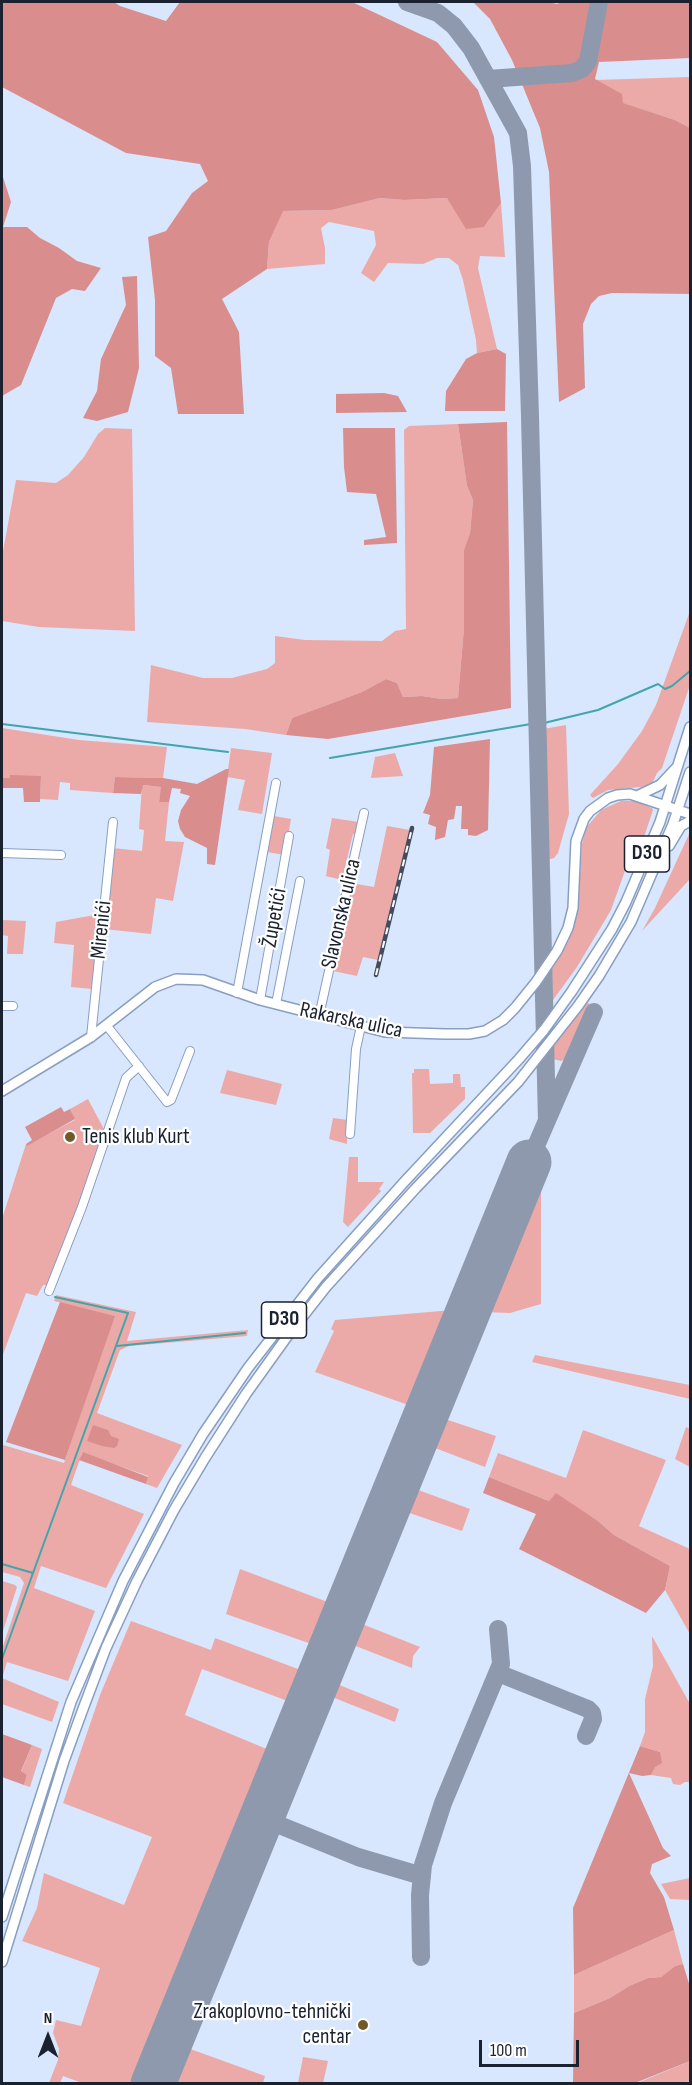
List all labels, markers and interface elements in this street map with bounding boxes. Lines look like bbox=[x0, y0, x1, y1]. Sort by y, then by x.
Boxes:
road number: D30 bbox=[624, 836, 670, 872]
street label: Slavonska ulica bbox=[317, 857, 367, 971]
street label: Župetići bbox=[257, 886, 293, 950]
street label: Mirenići bbox=[86, 900, 118, 960]
street label: Rakarska ulica bbox=[297, 997, 405, 1045]
place label: Tenis klub Kurt bbox=[82, 1124, 190, 1150]
marker: Tenis klub Kurt bbox=[63, 1130, 77, 1144]
road number: D30 bbox=[262, 1302, 306, 1338]
place label: Zrakoplovno-tehnički centar bbox=[194, 1999, 351, 2050]
north arrow bbox=[18, 2007, 78, 2067]
text: N bbox=[44, 2009, 52, 2028]
marker: Zrakoplovno-tehnički centar bbox=[356, 2018, 370, 2032]
scale bar bbox=[482, 2028, 582, 2066]
text: 100 m bbox=[490, 2040, 527, 2061]

